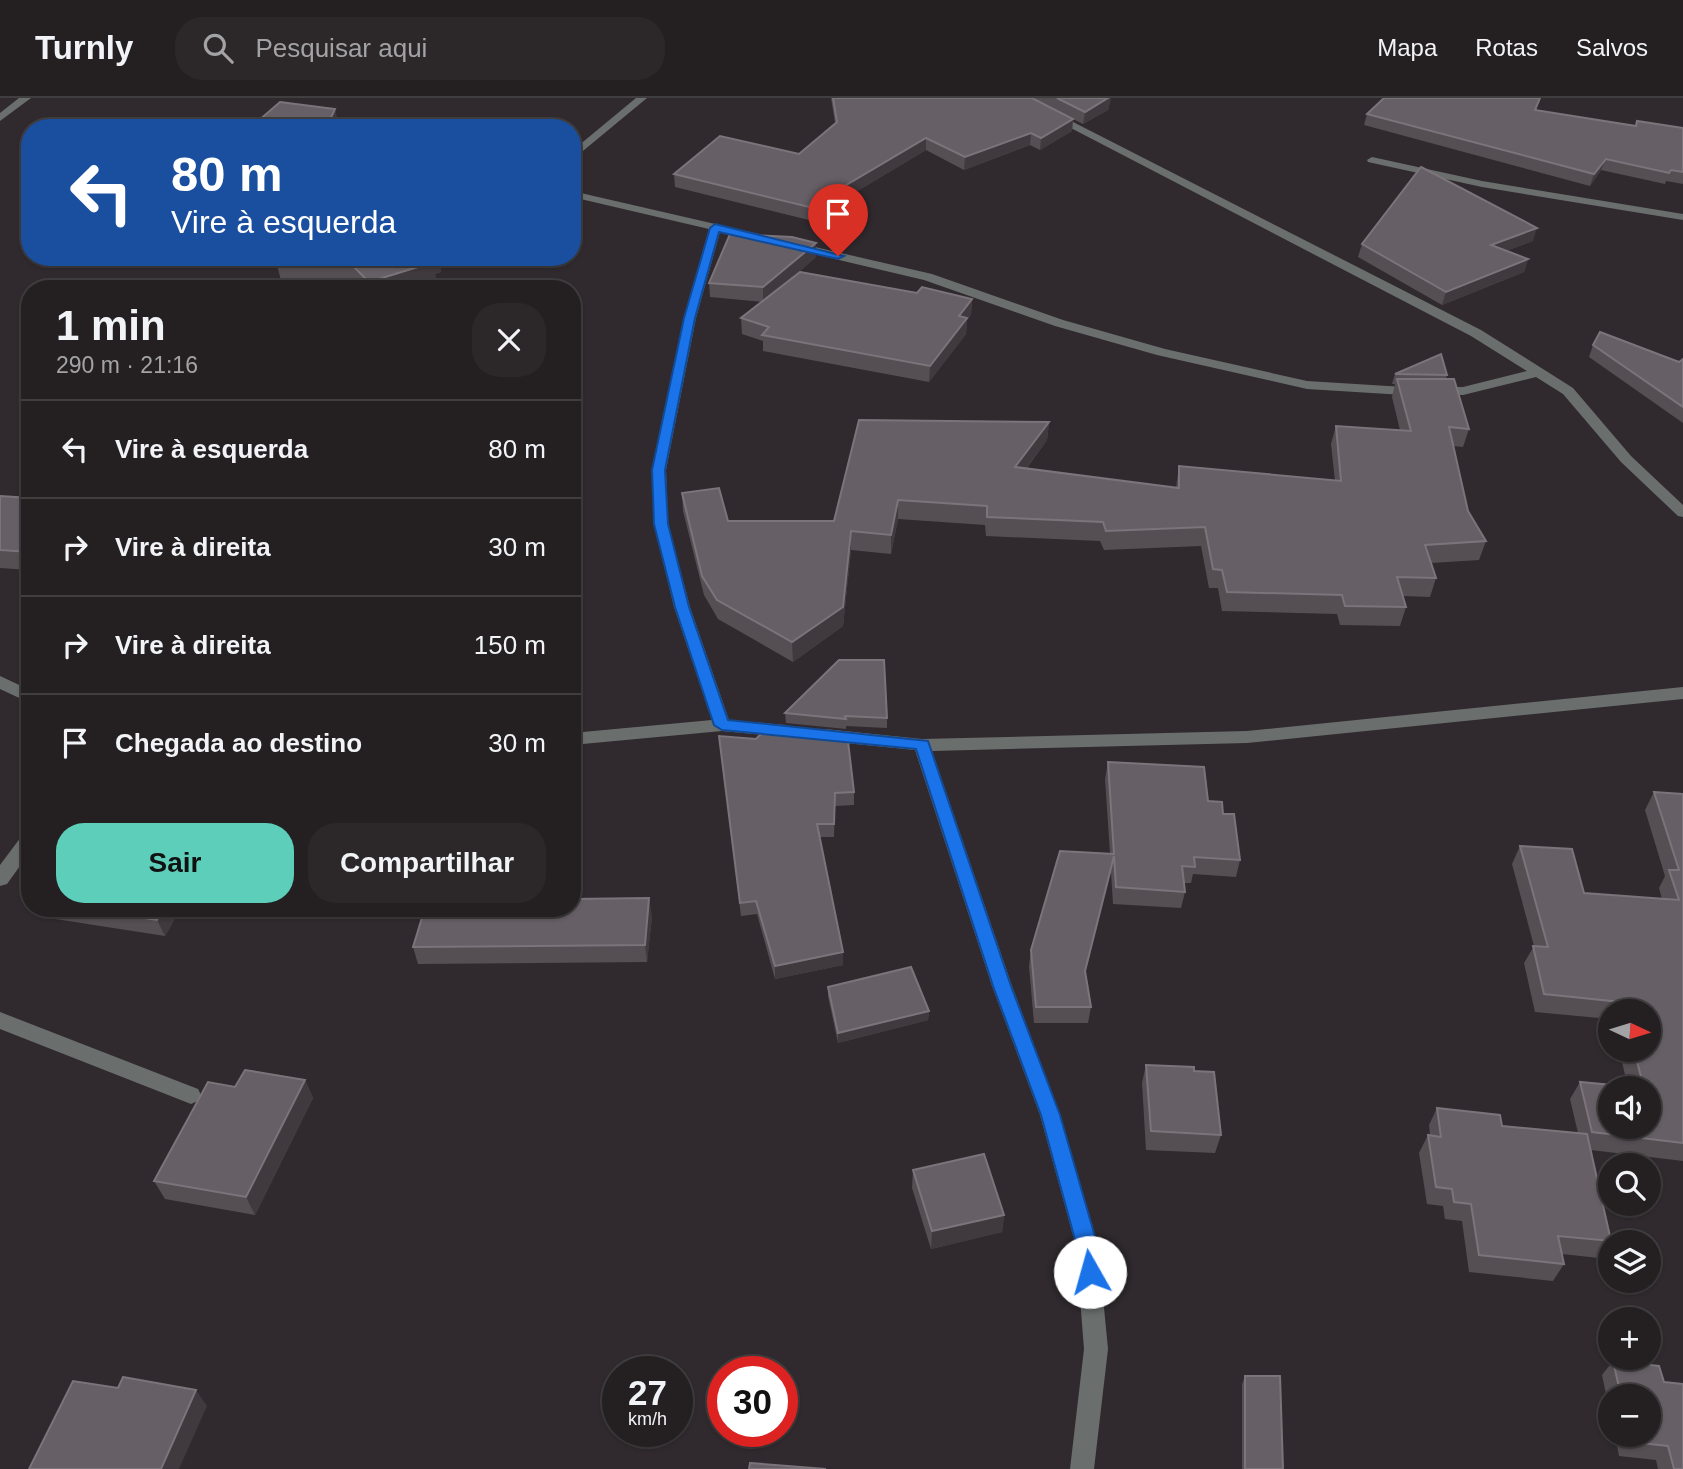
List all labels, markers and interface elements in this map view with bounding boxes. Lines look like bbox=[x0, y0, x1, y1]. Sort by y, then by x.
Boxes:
search box bbox=[175, 17, 665, 80]
text: Turnly bbox=[35, 29, 133, 66]
icon: search bbox=[199, 29, 237, 67]
text: Pesquisar aqui bbox=[255, 33, 427, 63]
text: Mapa bbox=[1377, 34, 1437, 61]
text: Rotas bbox=[1475, 34, 1538, 61]
text: Salvos bbox=[1576, 34, 1648, 61]
icon: left bbox=[56, 147, 147, 238]
text: 80 m bbox=[171, 147, 283, 201]
pin bbox=[808, 184, 868, 256]
icon: arrive bbox=[819, 195, 857, 233]
text: Vire à esquerda bbox=[171, 204, 396, 240]
text: 1 min bbox=[56, 302, 166, 349]
button: close bbox=[472, 303, 546, 377]
text: 290 m · 21:16 bbox=[56, 352, 198, 378]
icon: left bbox=[56, 430, 94, 468]
text: Vire à esquerda bbox=[115, 434, 308, 464]
text: 80 m bbox=[488, 434, 546, 464]
icon: right bbox=[56, 528, 94, 566]
text: Vire à direita bbox=[115, 532, 271, 562]
text: 30 m bbox=[488, 532, 546, 562]
icon: right bbox=[56, 626, 94, 664]
text: Vire à direita bbox=[115, 630, 271, 660]
text: 150 m bbox=[474, 630, 546, 660]
icon: arrive bbox=[56, 724, 94, 762]
text: Chegada ao destino bbox=[115, 728, 362, 758]
text: 30 m bbox=[488, 728, 546, 758]
button: Sair bbox=[56, 823, 294, 903]
button: Compartilhar bbox=[308, 823, 546, 903]
north arrow bbox=[1598, 999, 1661, 1062]
map controls bbox=[1598, 999, 1661, 1447]
button: sound bbox=[1598, 1076, 1661, 1139]
button: search bbox=[1598, 1153, 1661, 1216]
button: layers bbox=[1598, 1230, 1661, 1293]
position arrow bbox=[1053, 1235, 1127, 1309]
button: + bbox=[1598, 1307, 1661, 1370]
speed limit sign: 30 bbox=[707, 1356, 798, 1447]
text: 27 bbox=[628, 1373, 667, 1412]
button: − bbox=[1598, 1384, 1661, 1447]
text: km/h bbox=[628, 1409, 667, 1429]

